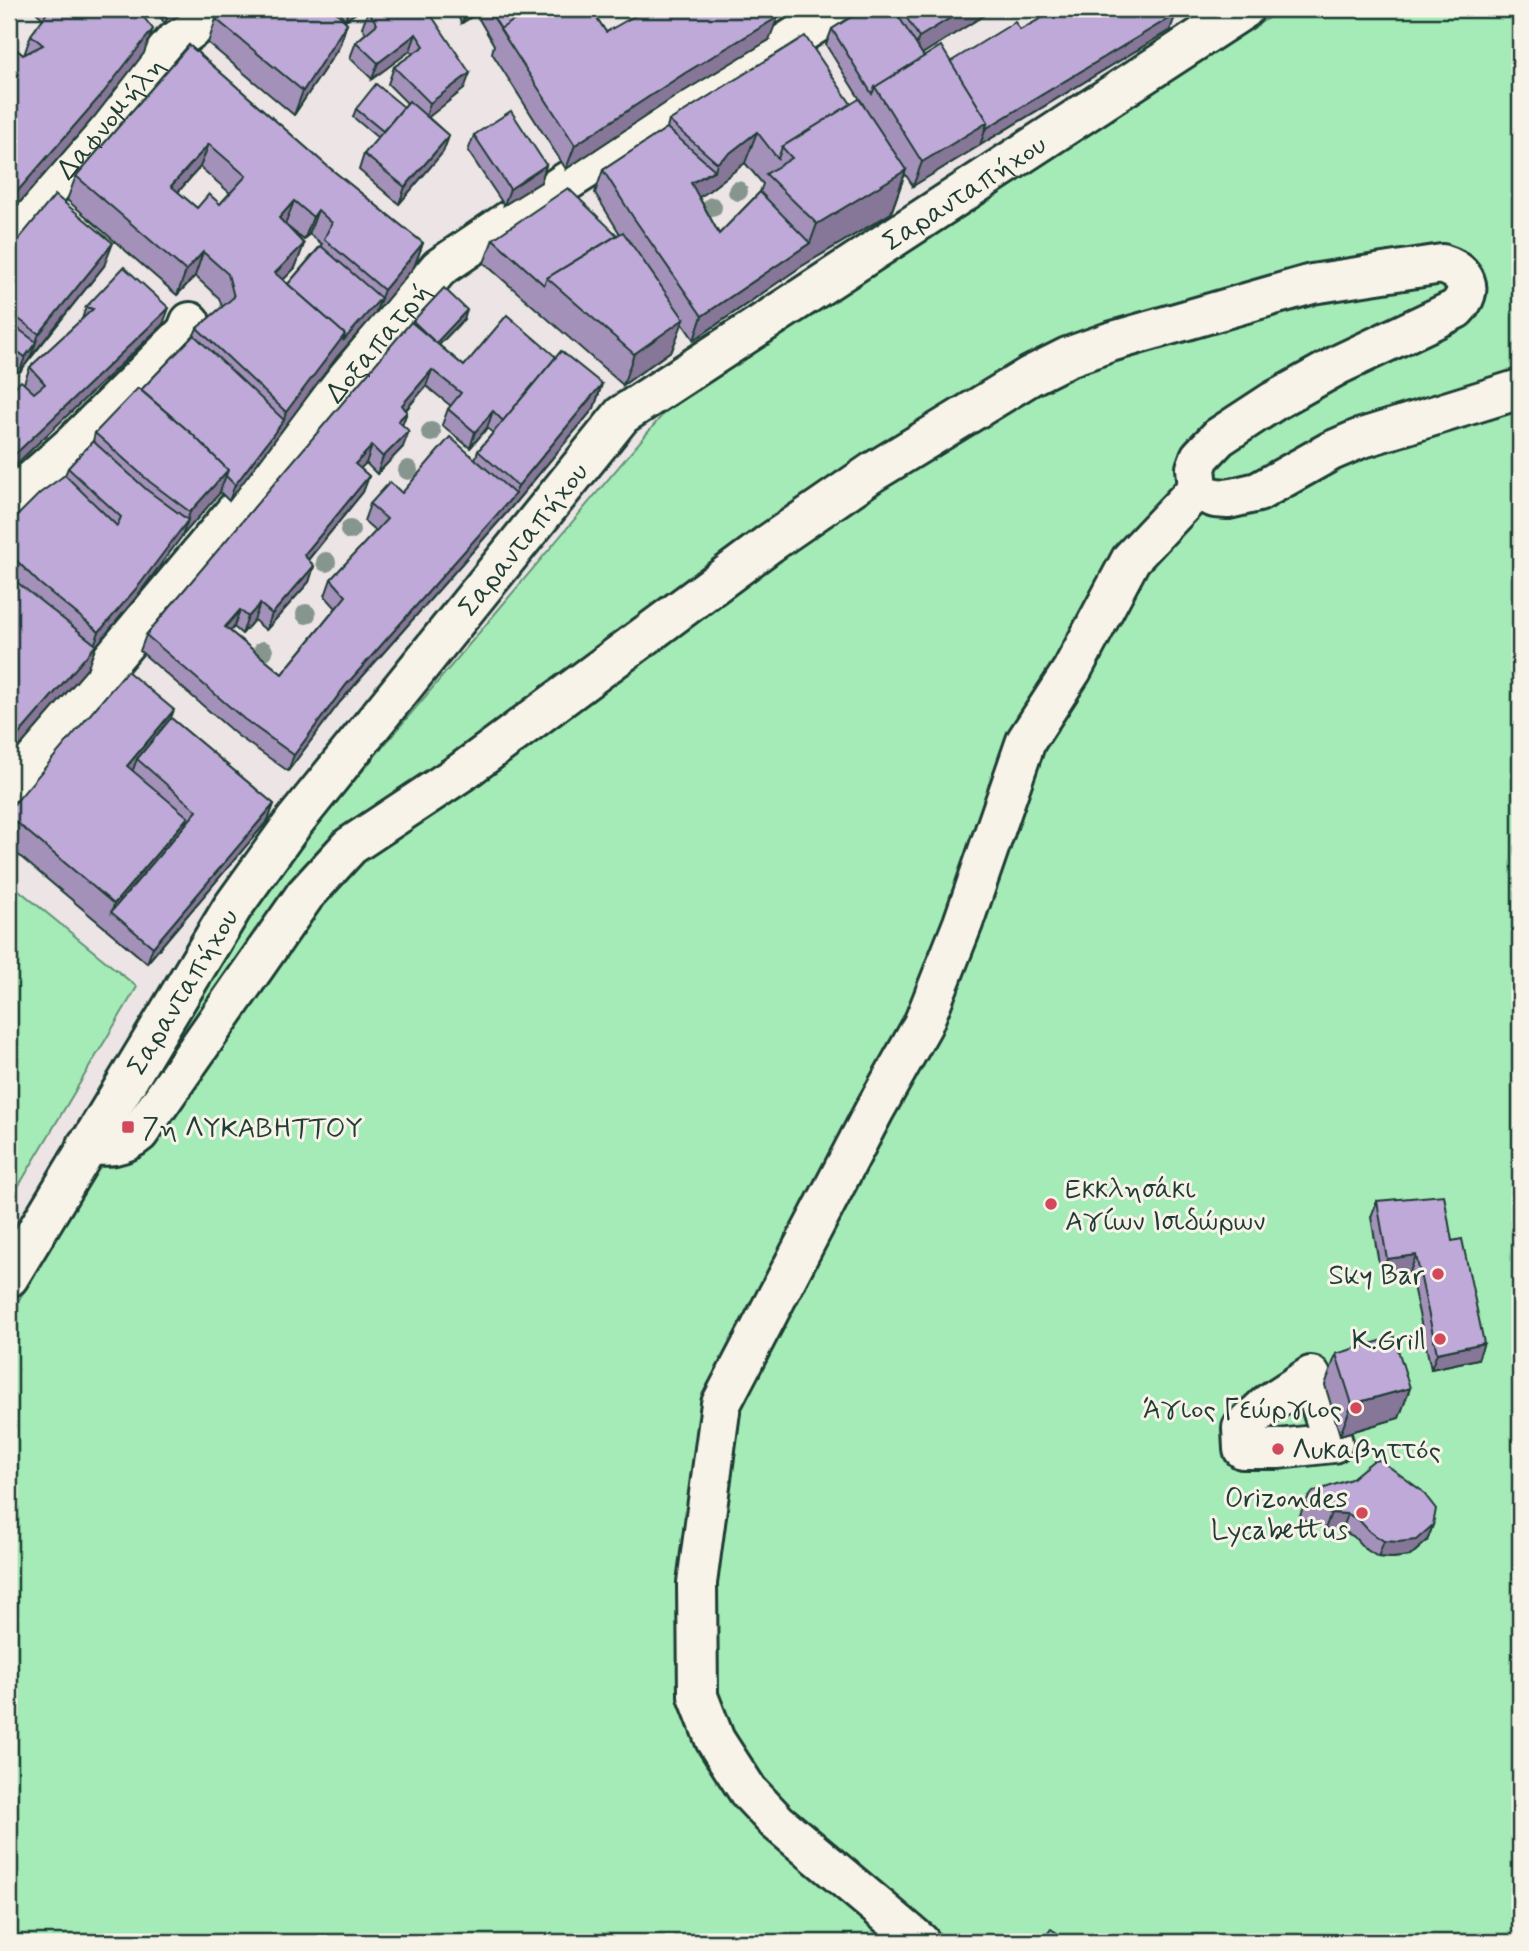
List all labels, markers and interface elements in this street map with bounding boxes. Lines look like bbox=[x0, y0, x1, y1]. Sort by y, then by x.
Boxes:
street label: Δαφνομήλη bbox=[49, 49, 175, 188]
street label: Σαρανταπήχου bbox=[876, 127, 1054, 261]
street label: Δοξαπατρή bbox=[318, 275, 441, 412]
street label: Σαρανταπήχου bbox=[451, 455, 598, 625]
street label: Σαρανταπήχου bbox=[119, 902, 248, 1083]
place label: 7η ΛΥΚΑΒΗΤΤΟΥ bbox=[142, 1111, 363, 1148]
marker: 7η ΛΥΚΑΒΗΤΤΟΥ bbox=[120, 1119, 136, 1135]
place label: Εκκλησάκι Αγίων Ισιδώρων bbox=[1065, 1172, 1265, 1241]
marker: Εκκλησάκι Αγίων Ισιδώρων bbox=[1043, 1196, 1059, 1212]
place label: Sky Bar bbox=[1328, 1258, 1424, 1295]
marker: Sky Bar bbox=[1430, 1266, 1446, 1282]
place label: K.Grill bbox=[1351, 1323, 1426, 1360]
marker: K.Grill bbox=[1432, 1331, 1448, 1347]
place label: Άγιος Γεώργιος bbox=[1143, 1392, 1342, 1429]
marker: Άγιος Γεώργιος bbox=[1348, 1400, 1364, 1416]
place label: Λυκαβηττός bbox=[1292, 1433, 1441, 1470]
marker: Λυκαβηττός bbox=[1270, 1441, 1286, 1457]
place label: Orizondes Lycabettus bbox=[1211, 1481, 1348, 1550]
marker: Orizondes Lycabettus bbox=[1354, 1505, 1370, 1521]

